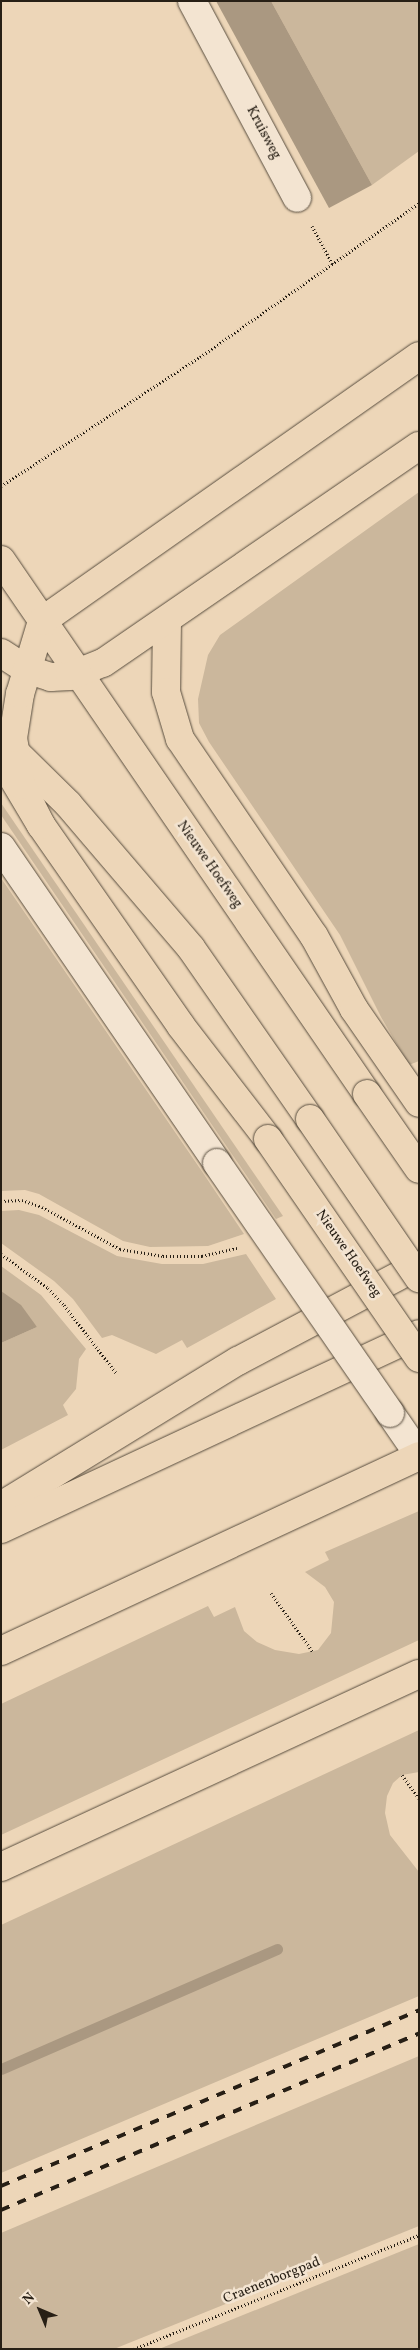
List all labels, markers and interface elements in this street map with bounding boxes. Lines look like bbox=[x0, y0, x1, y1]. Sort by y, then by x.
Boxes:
street label: Kruisweg bbox=[242, 104, 284, 162]
street label: Nieuwe Hoefweg bbox=[173, 818, 245, 912]
street label: Nieuwe Hoefweg bbox=[312, 1207, 384, 1301]
street label: Craenenborgpad bbox=[221, 2254, 323, 2308]
north arrow bbox=[15, 2285, 65, 2335]
text: N bbox=[19, 2289, 39, 2309]

